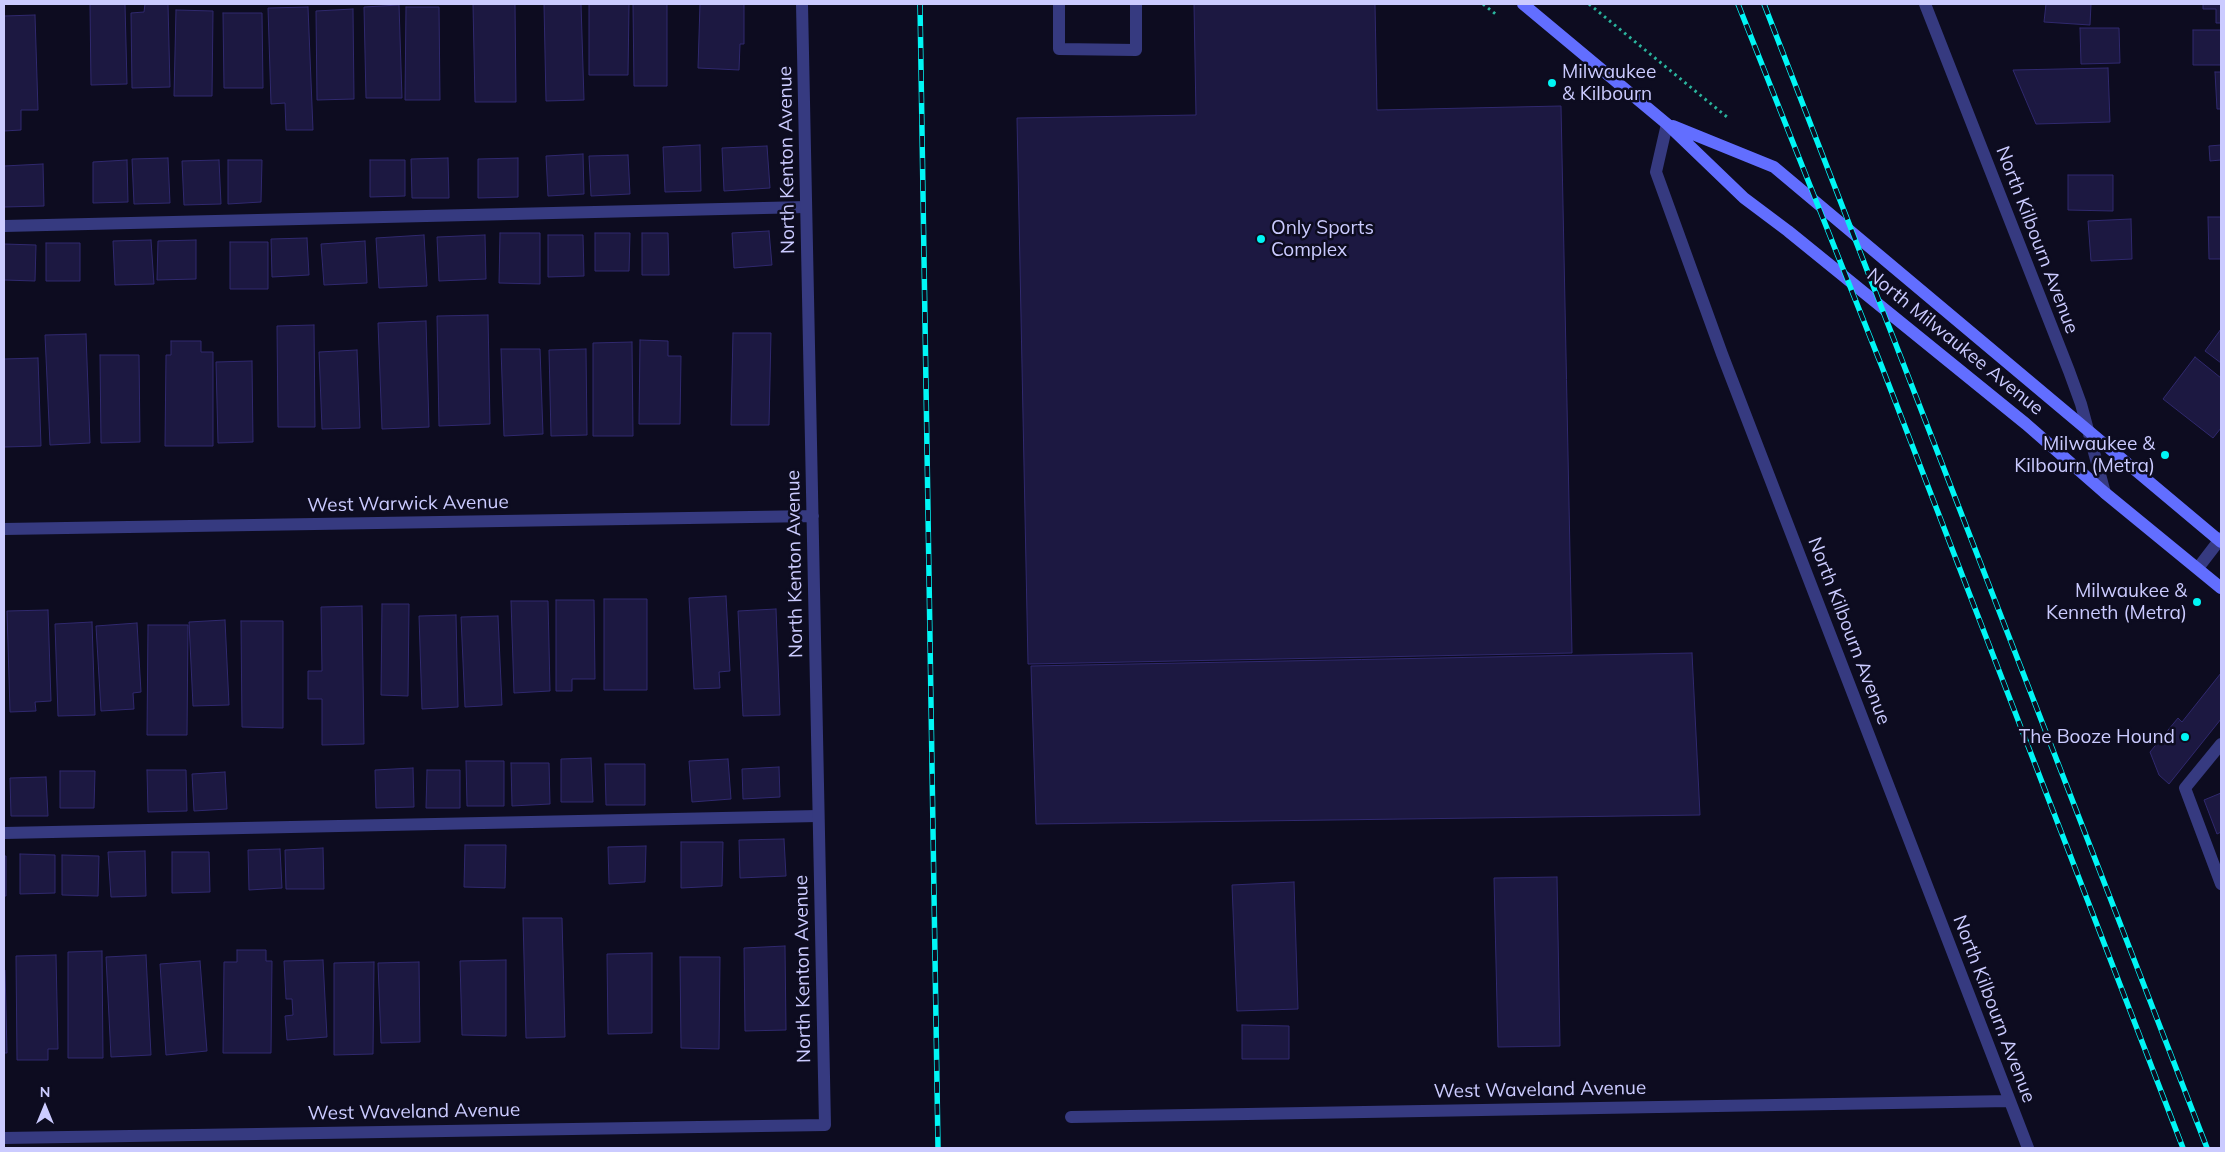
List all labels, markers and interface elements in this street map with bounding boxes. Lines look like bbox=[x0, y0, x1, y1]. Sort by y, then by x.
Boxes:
place label: Milwaukee & Kilbourn bbox=[1562, 61, 1656, 105]
street label: North Kenton Avenue bbox=[774, 66, 800, 254]
marker: Milwaukee & Kilbourn bbox=[1546, 77, 1558, 89]
street label: North Kilbourn Avenue bbox=[1991, 143, 2083, 337]
place label: Only Sports Complex bbox=[1271, 217, 1374, 261]
marker: Only Sports Complex bbox=[1255, 233, 1267, 245]
street label: North Milwaukee Avenue bbox=[1862, 264, 2048, 420]
place label: Milwaukee & Kilbourn (Metra) bbox=[2014, 433, 2155, 477]
marker: Milwaukee & Kilbourn (Metra) bbox=[2159, 449, 2171, 461]
street label: North Kenton Avenue bbox=[782, 470, 808, 658]
street label: West Warwick Avenue bbox=[307, 491, 509, 517]
street label: North Kilbourn Avenue bbox=[1803, 534, 1895, 728]
place label: Milwaukee & Kenneth (Metra) bbox=[2046, 580, 2187, 624]
marker: Milwaukee & Kenneth (Metra) bbox=[2191, 596, 2203, 608]
place label: The Booze Hound bbox=[2019, 726, 2175, 748]
marker: The Booze Hound bbox=[2179, 731, 2191, 743]
street label: North Kenton Avenue bbox=[790, 875, 816, 1063]
street label: North Kilbourn Avenue bbox=[1948, 912, 2040, 1106]
street label: West Waveland Avenue bbox=[1434, 1077, 1646, 1103]
north arrow bbox=[20, 1082, 70, 1132]
text: N bbox=[40, 1083, 50, 1101]
street label: West Waveland Avenue bbox=[308, 1099, 520, 1125]

